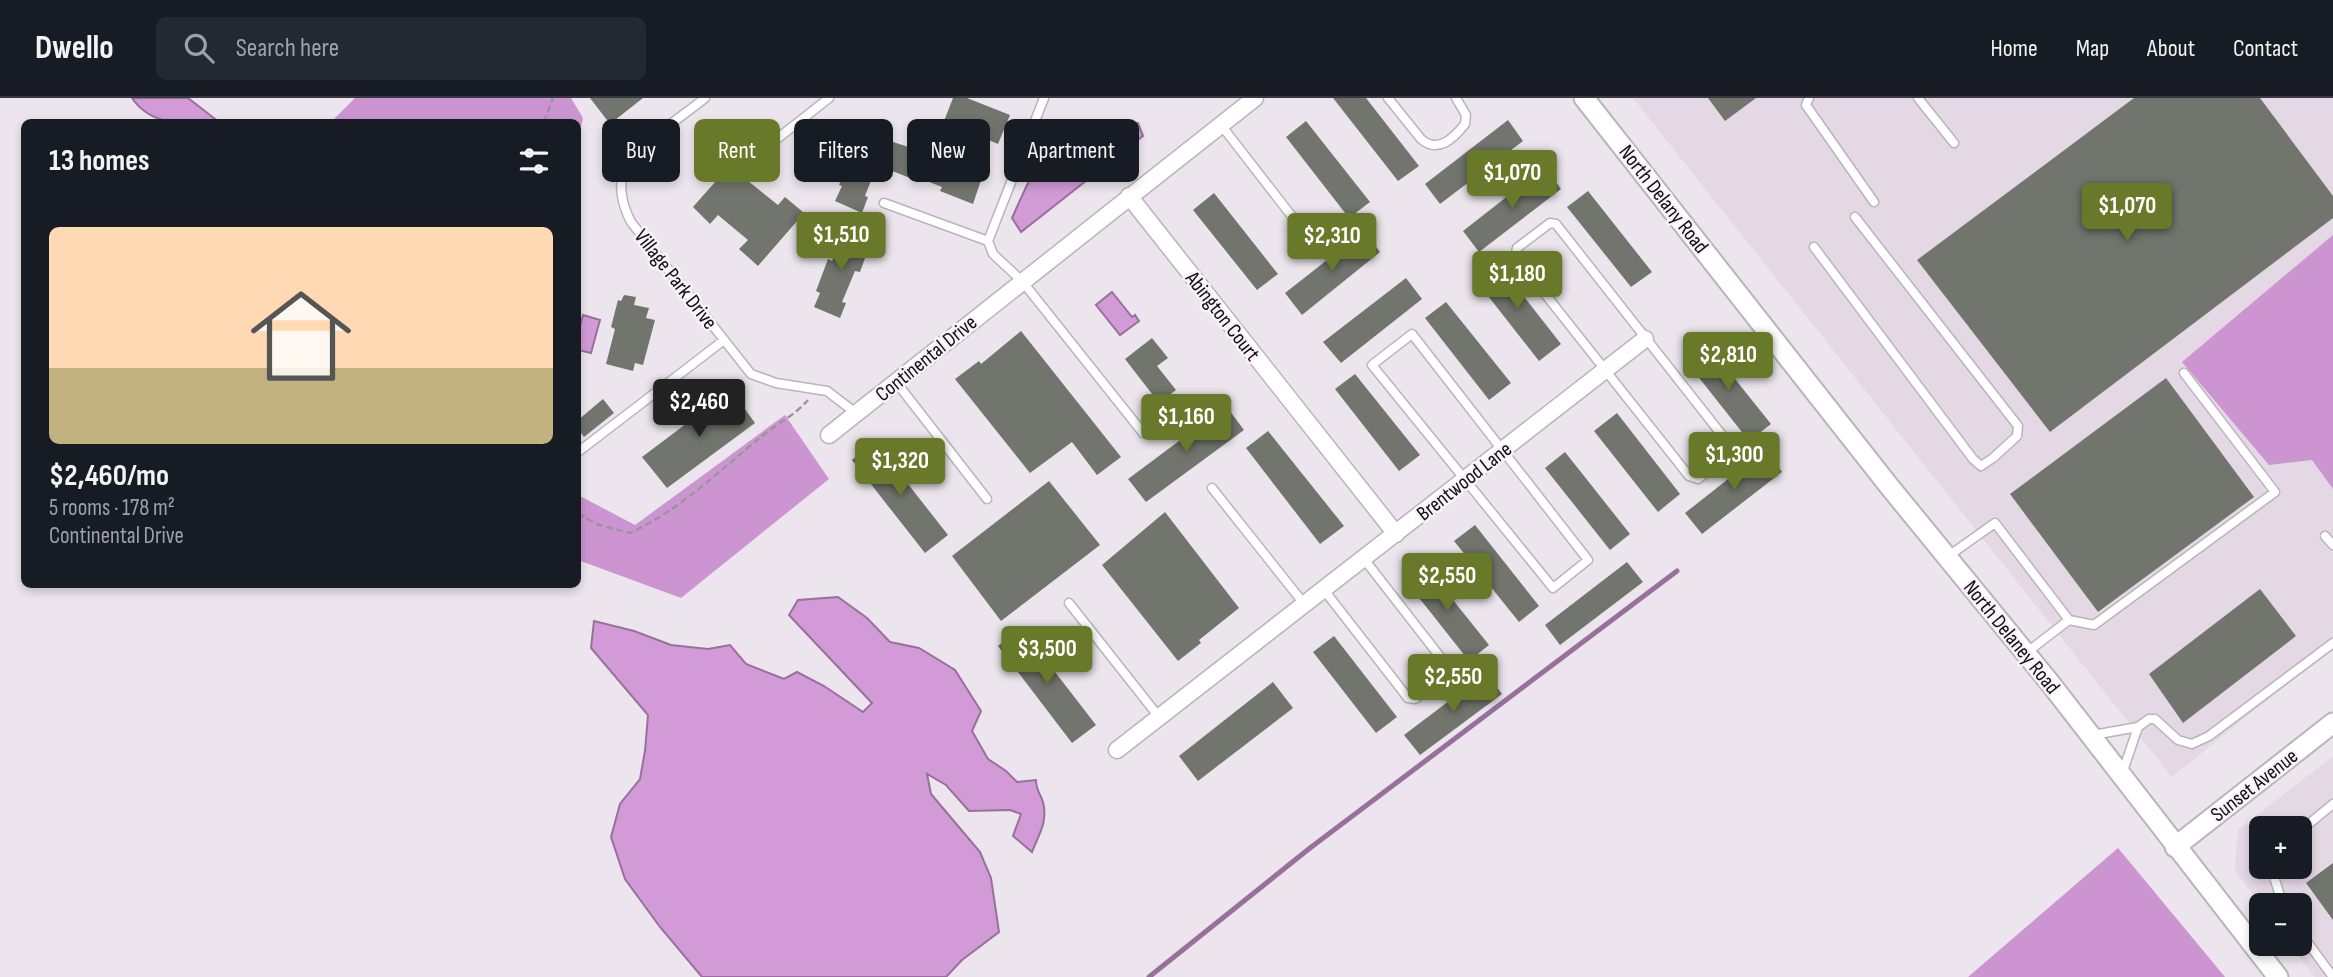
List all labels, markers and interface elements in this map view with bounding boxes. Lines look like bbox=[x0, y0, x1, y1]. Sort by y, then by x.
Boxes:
search box bbox=[156, 17, 646, 80]
text: Dwello bbox=[35, 28, 114, 68]
icon: search bbox=[180, 29, 218, 67]
text: Search here bbox=[236, 33, 339, 64]
text: Home bbox=[1990, 34, 2038, 63]
text: Map bbox=[2076, 34, 2109, 63]
text: About bbox=[2147, 34, 2195, 63]
text: Contact bbox=[2233, 34, 2298, 63]
chip: Buy bbox=[602, 119, 680, 182]
chip: Rent bbox=[694, 119, 780, 182]
chip: Filters bbox=[794, 119, 893, 182]
chip: New bbox=[907, 119, 990, 182]
chip: Apartment bbox=[1004, 119, 1139, 182]
street label: North Delany Road bbox=[1614, 140, 1714, 258]
icon: filters bbox=[515, 142, 553, 180]
text: 13 homes bbox=[49, 143, 150, 179]
pin: $1,070 bbox=[1455, 150, 1569, 210]
text: $1,070 bbox=[1483, 159, 1541, 187]
pin: $1,070 bbox=[2070, 184, 2184, 243]
text: $1,070 bbox=[2098, 192, 2156, 220]
pin: $1,510 bbox=[784, 212, 898, 272]
pin: $2,310 bbox=[1275, 214, 1389, 273]
text: $1,510 bbox=[813, 221, 869, 249]
text: $2,310 bbox=[1303, 222, 1361, 250]
street label: Village Park Drive bbox=[629, 224, 722, 334]
pin: $1,180 bbox=[1460, 252, 1574, 311]
text: $1,180 bbox=[1488, 260, 1546, 288]
street label: Abington Court bbox=[1179, 266, 1265, 366]
icon: home bbox=[238, 273, 364, 399]
street label: Continental Drive bbox=[871, 310, 982, 407]
pin: $2,810 bbox=[1671, 332, 1785, 392]
text: $2,810 bbox=[1699, 341, 1757, 369]
pin: $2,460 bbox=[642, 380, 756, 439]
text: $2,460 bbox=[669, 388, 729, 416]
pin: $1,160 bbox=[1129, 394, 1243, 454]
text: $1,160 bbox=[1157, 403, 1215, 431]
pin: $1,300 bbox=[1677, 432, 1791, 492]
street label: Brentwood Lane bbox=[1412, 437, 1517, 526]
pin: $1,320 bbox=[843, 438, 957, 498]
text: $1,300 bbox=[1705, 441, 1763, 469]
text: $1,320 bbox=[871, 447, 929, 475]
text: $2,460/mo bbox=[49, 458, 169, 494]
text: 5 rooms · 178 m² bbox=[49, 494, 175, 522]
text: Continental Drive bbox=[49, 522, 184, 550]
pin: $2,550 bbox=[1390, 554, 1504, 613]
text: $2,550 bbox=[1418, 562, 1476, 590]
street label: North Delaney Road bbox=[1958, 575, 2065, 699]
pin: $3,500 bbox=[990, 626, 1104, 686]
text: $3,500 bbox=[1017, 635, 1077, 663]
pin: $2,550 bbox=[1396, 654, 1510, 714]
text: $2,550 bbox=[1424, 663, 1482, 691]
street label: Sunset Avenue bbox=[2206, 744, 2303, 827]
map controls bbox=[2249, 816, 2312, 956]
button: + bbox=[2249, 816, 2312, 879]
button: − bbox=[2249, 893, 2312, 956]

